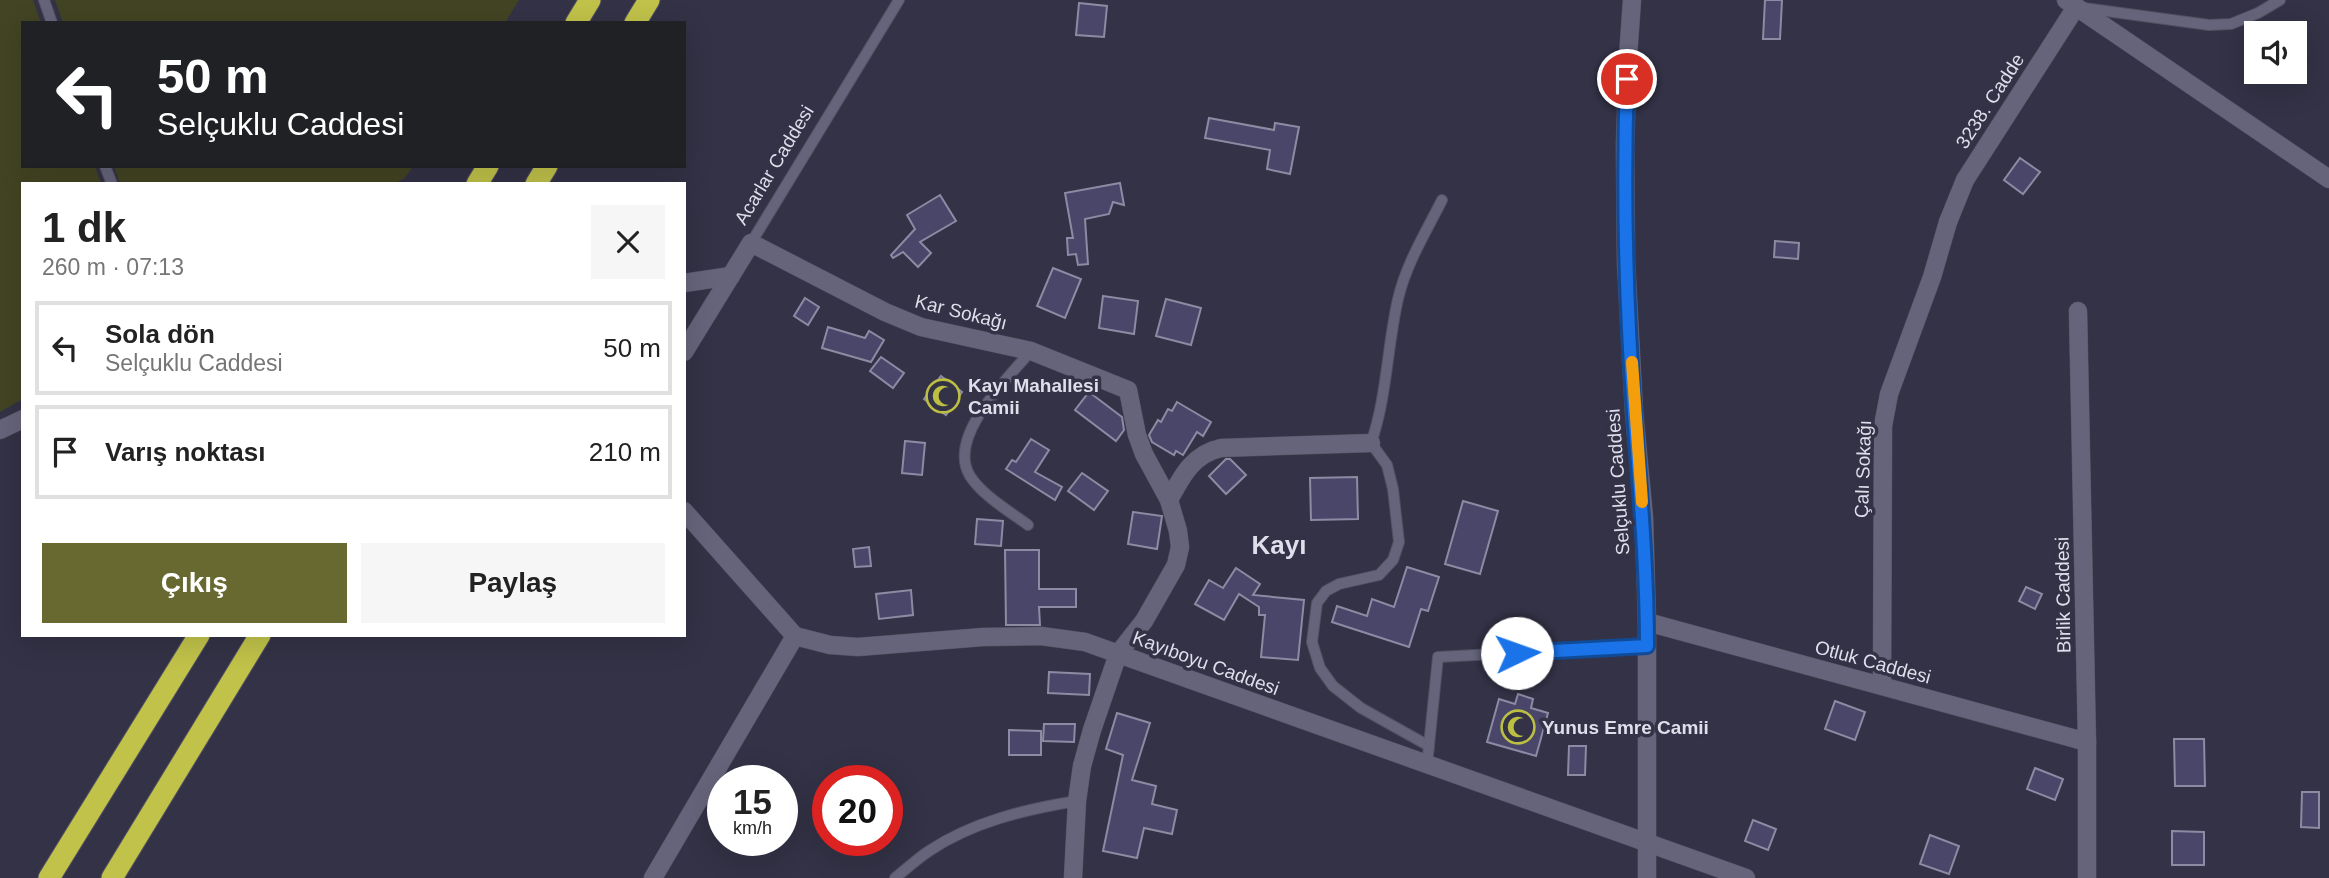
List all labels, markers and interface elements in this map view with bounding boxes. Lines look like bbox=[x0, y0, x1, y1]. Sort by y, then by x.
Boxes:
map controls bbox=[2244, 21, 2307, 84]
button: sound bbox=[2244, 21, 2307, 84]
icon: left bbox=[42, 49, 133, 140]
text: 50 m bbox=[157, 49, 269, 103]
pin bbox=[1597, 49, 1657, 109]
street label: 3238. Cadde bbox=[1952, 50, 2028, 152]
icon: arrive bbox=[1608, 60, 1646, 98]
street label: Acarlar Caddesi bbox=[730, 102, 818, 228]
text: Selçuklu Caddesi bbox=[157, 106, 404, 142]
text: 1 dk bbox=[42, 204, 126, 251]
button: close bbox=[591, 205, 665, 279]
text: 260 m · 07:13 bbox=[42, 254, 184, 280]
street label: Kar Sokağı bbox=[913, 290, 1009, 334]
text: Sola dön bbox=[105, 319, 215, 349]
icon: left bbox=[46, 329, 84, 367]
text: 50 m bbox=[603, 333, 661, 363]
text: Selçuklu Caddesi bbox=[105, 350, 283, 376]
place label: Kayı Mahallesi Camii bbox=[968, 375, 1099, 418]
mosque icon: Kayı Mahallesi Camii bbox=[924, 377, 962, 415]
street label: Selçuklu Caddesi bbox=[1602, 408, 1634, 556]
street label: Çalı Sokağı bbox=[1851, 420, 1875, 518]
icon: arrive bbox=[46, 433, 84, 471]
text: Varış noktası bbox=[105, 437, 265, 467]
text: 210 m bbox=[589, 437, 661, 467]
district label: Kayı bbox=[1252, 530, 1306, 560]
street label: Birlik Caddesi bbox=[2051, 537, 2075, 653]
button: Çıkış bbox=[42, 543, 347, 623]
button: Paylaş bbox=[361, 543, 665, 623]
position arrow bbox=[1480, 616, 1554, 690]
street label: Kayıboyu Caddesi bbox=[1130, 627, 1282, 699]
street label: Otluk Caddesi bbox=[1813, 636, 1933, 688]
mosque icon: Yunus Emre Camii bbox=[1499, 708, 1537, 746]
place label: Yunus Emre Camii bbox=[1542, 717, 1709, 738]
speed limit sign: 20 bbox=[812, 765, 903, 856]
text: 15 bbox=[733, 782, 772, 821]
text: km/h bbox=[733, 818, 772, 838]

